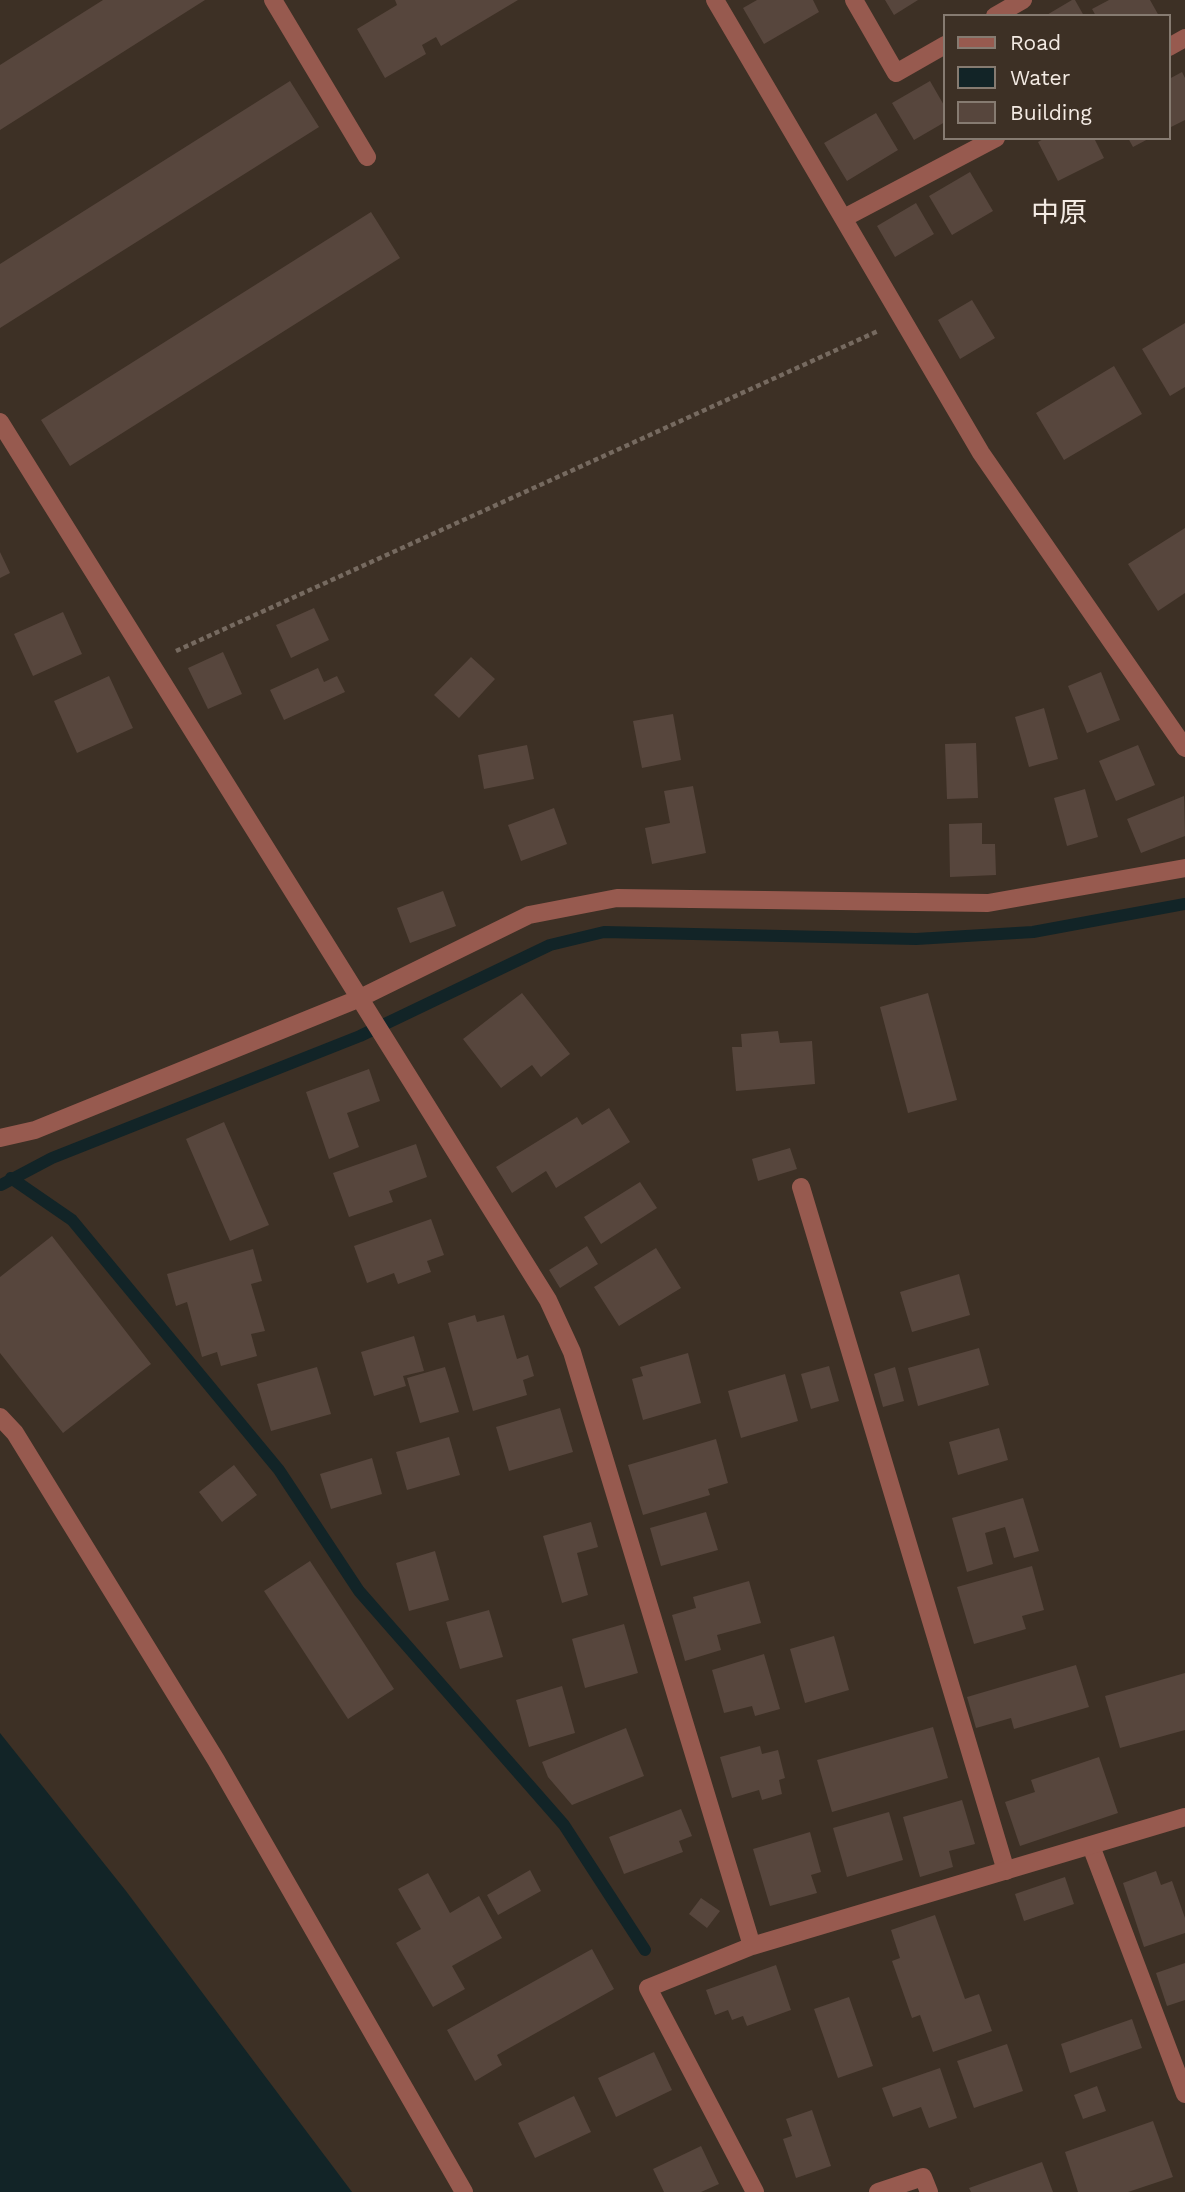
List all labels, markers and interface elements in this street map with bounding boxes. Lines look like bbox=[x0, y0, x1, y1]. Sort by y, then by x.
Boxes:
legend bbox=[944, 14, 1171, 140]
text: Road bbox=[1010, 30, 1061, 55]
text: Water bbox=[1010, 65, 1070, 90]
text: Building bbox=[1010, 100, 1092, 125]
district label: 中原 bbox=[1031, 197, 1087, 231]

